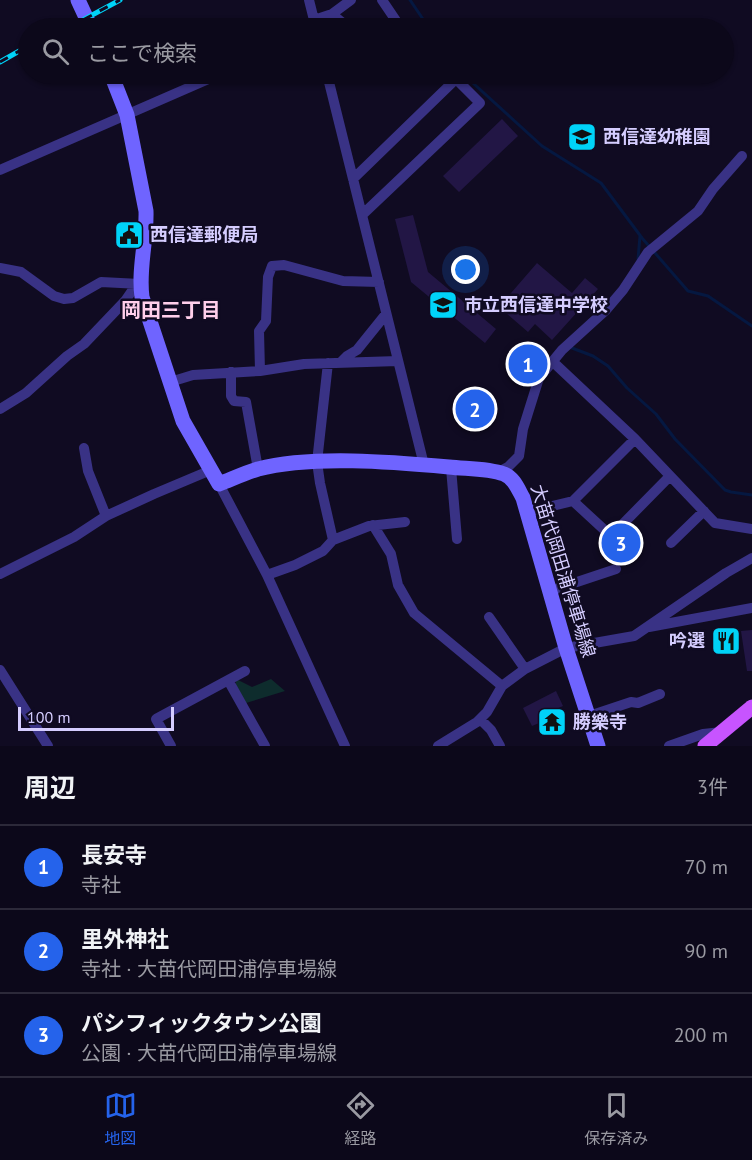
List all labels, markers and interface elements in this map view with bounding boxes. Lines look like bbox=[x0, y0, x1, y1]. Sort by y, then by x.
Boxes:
search box bbox=[18, 18, 734, 84]
icon: search bbox=[39, 35, 72, 68]
text: ここで検索 bbox=[87, 39, 197, 67]
school or university icon: 西信達幼稚園 bbox=[566, 121, 598, 153]
place label: 西信達幼稚園 bbox=[603, 125, 711, 148]
public building icon: 西信達郵便局 bbox=[113, 219, 145, 251]
place label: 西信達郵便局 bbox=[150, 223, 258, 246]
your location bbox=[451, 255, 480, 284]
school or university icon: 市立西信達中学校 bbox=[427, 289, 459, 321]
place label: 市立西信達中学校 bbox=[464, 293, 608, 316]
district label: 岡田三丁目 bbox=[121, 297, 221, 323]
pin: 1 bbox=[508, 342, 548, 386]
pin: 2 bbox=[456, 386, 494, 432]
street label: 大苗代岡田浦停車場線 bbox=[526, 481, 601, 660]
pin: 3 bbox=[602, 520, 640, 566]
restaurant icon: 吟選 bbox=[710, 625, 742, 657]
place label: 吟選 bbox=[669, 629, 705, 652]
scale bar bbox=[18, 704, 174, 732]
temple icon: 勝樂寺 bbox=[536, 706, 568, 738]
text: 100 m bbox=[27, 707, 70, 727]
place label: 勝樂寺 bbox=[573, 710, 627, 733]
text: 周辺 bbox=[24, 771, 76, 804]
text: 3件 bbox=[697, 774, 728, 800]
text: 長安寺 bbox=[81, 841, 147, 869]
text: 1 bbox=[38, 854, 49, 880]
text: 70 m bbox=[685, 854, 728, 880]
text: 寺社 bbox=[81, 872, 121, 898]
text: 里外神社 bbox=[81, 925, 169, 953]
text: 2 bbox=[38, 938, 49, 964]
text: 90 m bbox=[685, 938, 728, 964]
text: 寺社 · 大苗代岡田浦停車場線 bbox=[81, 956, 337, 982]
text: パシフィックタウン公園 bbox=[81, 1009, 322, 1037]
text: 3 bbox=[38, 1022, 49, 1048]
text: 200 m bbox=[674, 1022, 728, 1048]
text: 公園 · 大苗代岡田浦停車場線 bbox=[81, 1040, 337, 1066]
tab: 地図 bbox=[104, 1089, 137, 1149]
tab: 経路 bbox=[344, 1089, 377, 1149]
tab: 保存済み bbox=[584, 1089, 648, 1149]

